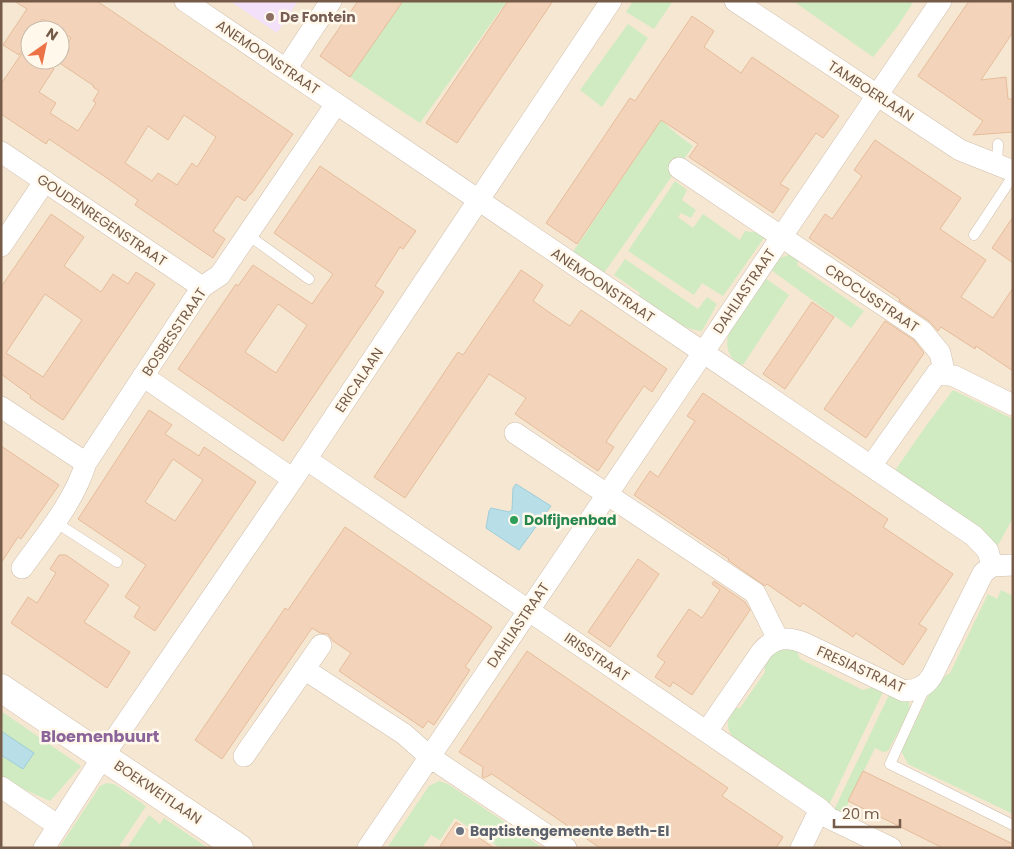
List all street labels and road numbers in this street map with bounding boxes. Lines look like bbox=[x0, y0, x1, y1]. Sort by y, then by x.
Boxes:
street label: ANEMOONSTRAAT bbox=[212, 15, 324, 99]
street label: TAMBOERLAAN bbox=[824, 56, 918, 126]
street label: GOUDENREGENSTRAAT bbox=[33, 169, 171, 271]
street label: ANEMOONSTRAAT bbox=[547, 243, 659, 327]
street label: DAHLIASTRAAT bbox=[708, 244, 780, 338]
street label: CROCUSSTRAAT bbox=[821, 259, 923, 337]
street label: BOSBESSTRAAT bbox=[137, 284, 211, 380]
street label: ERICALAAN bbox=[330, 344, 388, 416]
street label: DAHLIASTRAAT bbox=[482, 578, 554, 672]
street label: IRISSTRAAT bbox=[561, 628, 634, 686]
street label: FRESIASTRAAT bbox=[814, 641, 909, 698]
street label: BOEKWEITLAAN bbox=[110, 755, 206, 829]

